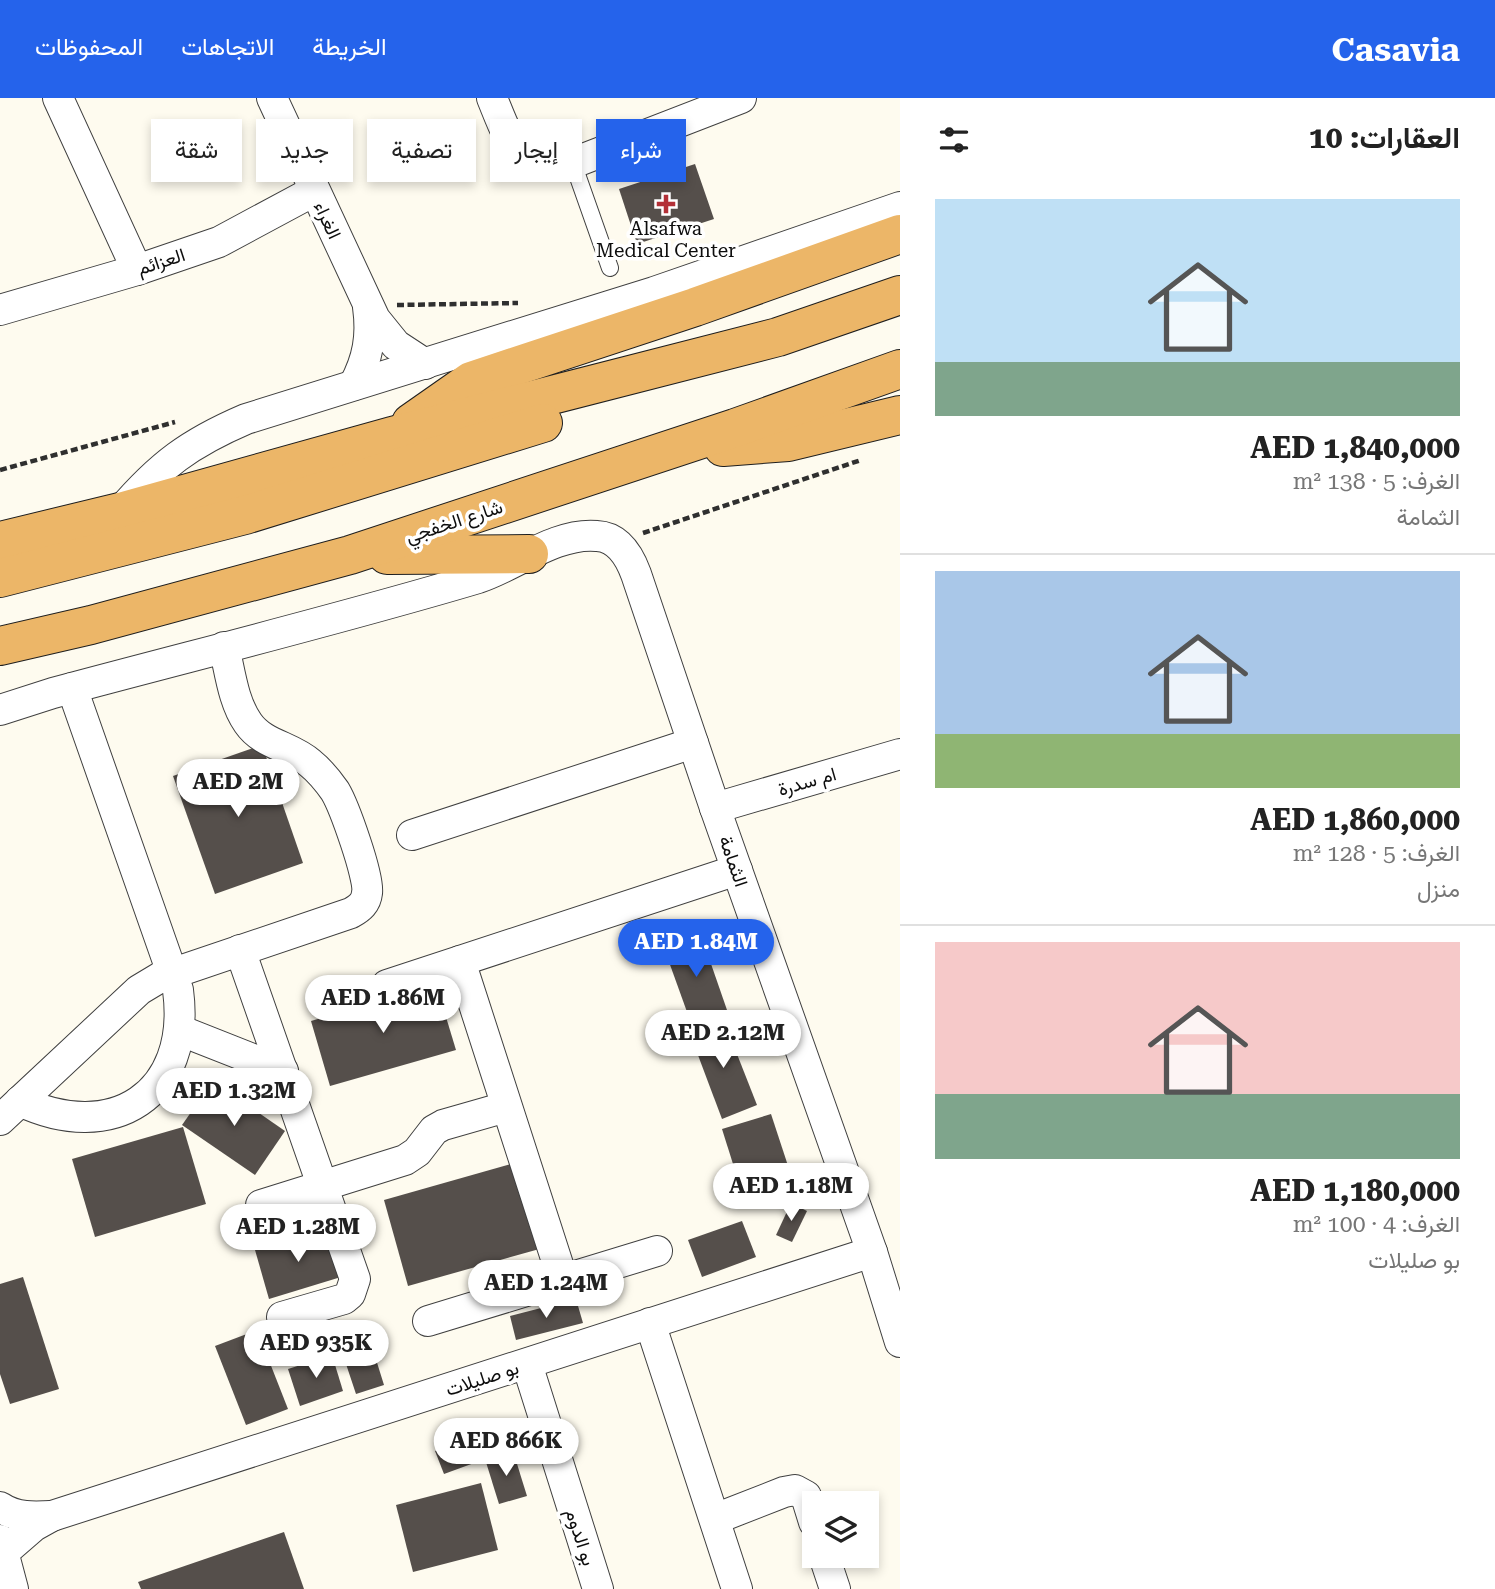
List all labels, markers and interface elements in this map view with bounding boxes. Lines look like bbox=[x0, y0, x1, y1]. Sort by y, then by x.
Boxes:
text: Casavia bbox=[1331, 30, 1460, 69]
text: المحفوظات bbox=[35, 33, 143, 61]
text: الاتجاهات bbox=[181, 33, 274, 61]
text: الخريطة bbox=[312, 33, 387, 61]
chip: شقة bbox=[151, 119, 242, 182]
chip: جديد bbox=[256, 119, 353, 182]
chip: تصفية bbox=[367, 119, 476, 182]
chip: إيجار bbox=[490, 119, 582, 182]
chip: شراء bbox=[596, 119, 686, 182]
text: العقارات: 10 bbox=[1309, 120, 1460, 155]
icon: filters bbox=[935, 121, 973, 159]
marker: Alsafwa Medical Center bbox=[656, 194, 676, 214]
street label: الغراء bbox=[309, 198, 346, 243]
place label: Alsafwa Medical Center bbox=[596, 217, 736, 262]
street label: العزائم bbox=[134, 243, 188, 281]
icon: home bbox=[1135, 244, 1261, 370]
text: AED 1,840,000 bbox=[1250, 430, 1460, 465]
text: الغرف: 5 · 138 m² bbox=[1293, 468, 1460, 495]
street label: شارع الخفجي bbox=[403, 495, 507, 552]
text: الثمامة bbox=[1396, 504, 1460, 531]
icon: home bbox=[1135, 616, 1261, 742]
pin: AED 2M bbox=[181, 760, 295, 819]
street label: ام سدرة bbox=[775, 762, 839, 802]
text: AED 2M bbox=[193, 768, 283, 795]
text: AED 1,860,000 bbox=[1250, 802, 1460, 837]
street label: الثمامة bbox=[714, 833, 753, 890]
text: الغرف: 5 · 128 m² bbox=[1293, 840, 1460, 867]
text: منزل bbox=[1417, 876, 1460, 903]
pin: AED 1.84M bbox=[616, 920, 776, 979]
text: AED 1.84M bbox=[634, 928, 758, 955]
pin: AED 1.86M bbox=[303, 976, 463, 1035]
text: AED 1.86M bbox=[321, 984, 445, 1011]
icon: home bbox=[1135, 987, 1261, 1113]
pin: AED 2.12M bbox=[643, 1010, 803, 1070]
text: AED 2.12M bbox=[661, 1019, 785, 1046]
pin: AED 1.32M bbox=[154, 1068, 314, 1128]
text: AED 1.32M bbox=[172, 1077, 296, 1104]
pin: AED 1.18M bbox=[711, 1164, 871, 1223]
text: AED 1.18M bbox=[729, 1172, 853, 1199]
text: AED 1,180,000 bbox=[1250, 1173, 1460, 1208]
pin: AED 1.28M bbox=[218, 1204, 378, 1264]
text: الغرف: 4 · 100 m² bbox=[1293, 1211, 1460, 1238]
text: AED 1.28M bbox=[236, 1213, 360, 1240]
text: بو صليلات bbox=[1368, 1247, 1460, 1274]
pin: AED 1.24M bbox=[466, 1260, 626, 1320]
text: AED 1.24M bbox=[484, 1269, 608, 1296]
pin: AED 935K bbox=[244, 1320, 388, 1380]
text: AED 935K bbox=[260, 1329, 372, 1356]
street label: بو صليلات bbox=[443, 1356, 522, 1401]
pin: AED 866K bbox=[434, 1418, 578, 1478]
text: AED 866K bbox=[450, 1427, 562, 1454]
map controls bbox=[802, 1491, 879, 1568]
button: layers bbox=[802, 1491, 879, 1568]
street label: بو الدوم bbox=[560, 1506, 601, 1569]

